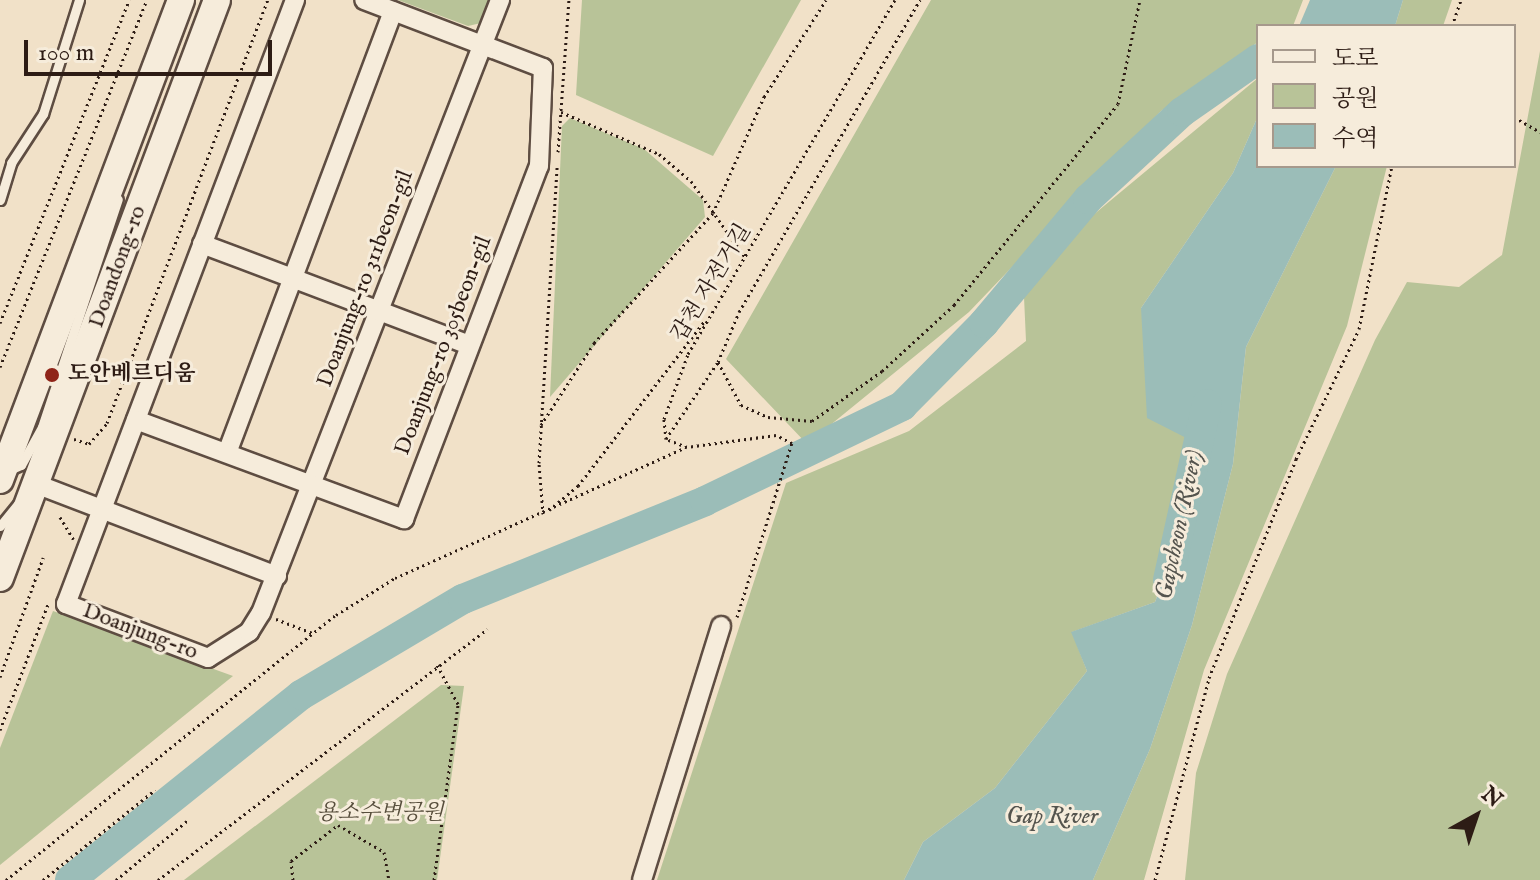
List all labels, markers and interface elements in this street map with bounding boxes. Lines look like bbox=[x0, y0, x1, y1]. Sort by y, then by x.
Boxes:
scale bar bbox=[28, 24, 276, 74]
legend bbox=[1256, 24, 1516, 168]
text: 100 m bbox=[38, 38, 94, 69]
text: 도로 bbox=[1332, 44, 1378, 75]
text: 공원 bbox=[1332, 84, 1378, 115]
text: 수역 bbox=[1332, 124, 1378, 155]
street label: Doanjung-ro 311beon-gil bbox=[312, 167, 420, 391]
street label: Doandong-ro bbox=[84, 202, 152, 332]
street label: 갑천 자전거길 bbox=[667, 219, 757, 347]
street label: Doanjung-ro 305beon-gil bbox=[390, 233, 498, 459]
place label: 도안베르디움 bbox=[68, 362, 196, 388]
marker: 도안베르디움 bbox=[43, 366, 61, 384]
water label: Gapcheon (River) bbox=[1150, 447, 1210, 603]
street label: Doanjung-ro bbox=[79, 598, 201, 666]
north arrow bbox=[1436, 776, 1516, 856]
text: N bbox=[1475, 781, 1508, 814]
park label: 용소수변공원 bbox=[316, 801, 444, 827]
water label: Gap River bbox=[1006, 803, 1098, 831]

